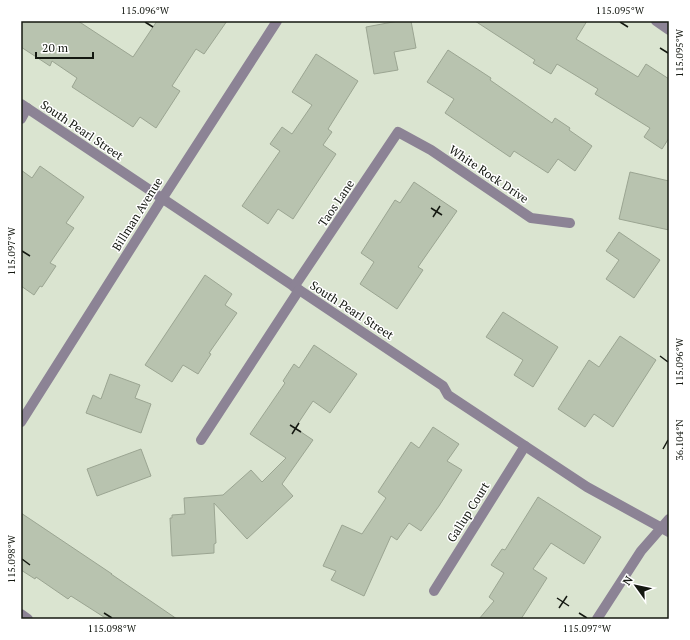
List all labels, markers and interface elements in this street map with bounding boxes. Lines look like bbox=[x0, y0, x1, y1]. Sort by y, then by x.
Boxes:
text: 115.096°W bbox=[121, 4, 170, 17]
text: 115.095°W bbox=[596, 4, 645, 17]
text: 115.095°W bbox=[673, 28, 686, 77]
scale bar bbox=[36, 34, 93, 60]
text: 20 m bbox=[42, 40, 69, 55]
street label: South Pearl Street bbox=[38, 97, 127, 163]
street label: White Rock Drive bbox=[446, 142, 532, 206]
street label: Billman Avenue bbox=[108, 175, 166, 253]
street label: Taos Lane bbox=[315, 177, 357, 229]
text: 115.097°W bbox=[5, 226, 18, 275]
street label: South Pearl Street bbox=[307, 277, 397, 343]
text: 115.096°W bbox=[673, 337, 686, 386]
text: 36.104°N bbox=[673, 419, 686, 461]
street label: Gallup Court bbox=[444, 479, 493, 545]
text: 115.098°W bbox=[5, 534, 18, 583]
north arrow bbox=[616, 566, 656, 606]
text: N bbox=[619, 573, 636, 588]
text: 115.098°W bbox=[88, 622, 137, 635]
text: 115.097°W bbox=[563, 622, 612, 635]

